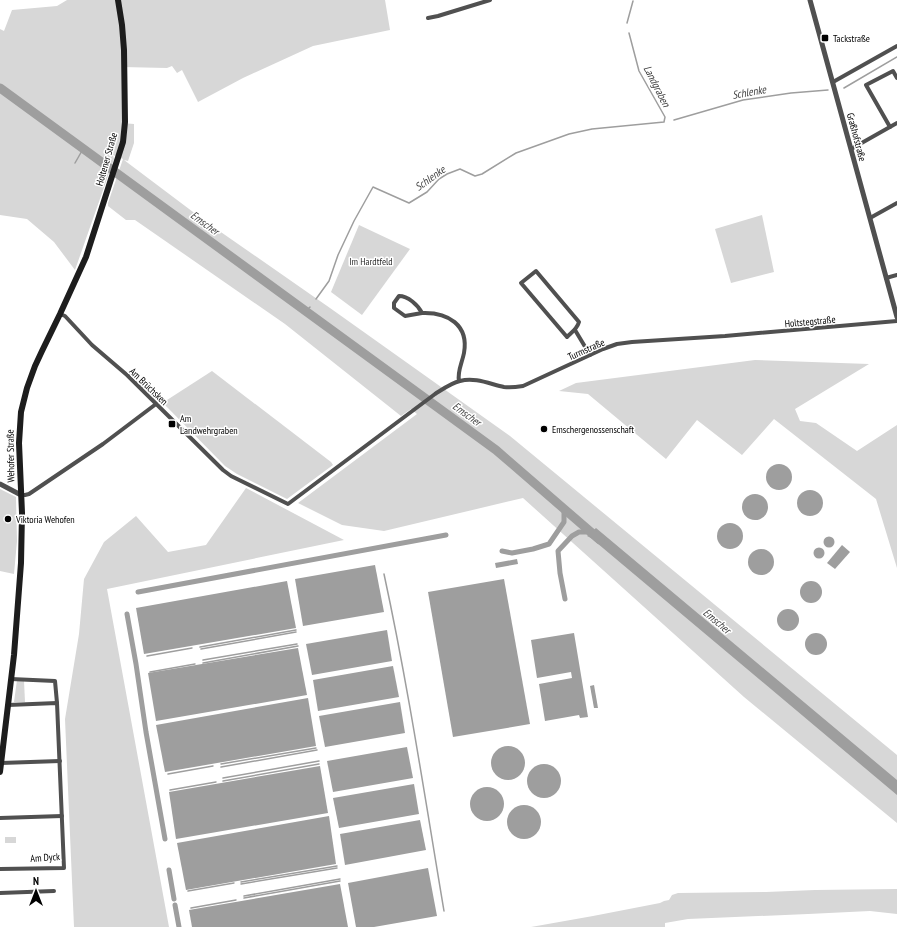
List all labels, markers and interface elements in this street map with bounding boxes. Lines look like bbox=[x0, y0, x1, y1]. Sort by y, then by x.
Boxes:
place label: Tackstraße bbox=[833, 32, 870, 45]
marker: Tackstraße bbox=[820, 33, 830, 43]
water label: Landgraben bbox=[641, 63, 674, 110]
water label: Schlenke bbox=[731, 82, 768, 102]
street label: Graßhofstraße bbox=[844, 111, 869, 163]
street label: Holtener Straße bbox=[93, 131, 120, 187]
water label: Schlenke bbox=[412, 161, 449, 194]
water label: Emscher bbox=[188, 208, 224, 239]
park label: Im Hardtfeld bbox=[349, 255, 393, 268]
street label: Holtstegstraße bbox=[784, 313, 836, 330]
street label: Turmstraße bbox=[566, 336, 607, 363]
street label: Am Brüchsken bbox=[127, 365, 171, 408]
water label: Emscher bbox=[450, 399, 486, 430]
place label: Am Landwehrgraben bbox=[180, 412, 238, 437]
marker: Am Landwehrgraben bbox=[167, 419, 177, 429]
place label: Emschergenossenschaft bbox=[552, 423, 634, 436]
marker: Emschergenossenschaft bbox=[539, 424, 549, 434]
street label: Wehofer Straße bbox=[4, 429, 17, 483]
place label: Viktoria Wehofen bbox=[15, 513, 75, 526]
marker: Viktoria Wehofen bbox=[3, 514, 13, 524]
water label: Emscher bbox=[700, 605, 735, 638]
street label: Am Dyck bbox=[30, 850, 60, 865]
north arrow bbox=[16, 871, 56, 911]
text: N bbox=[33, 874, 39, 888]

